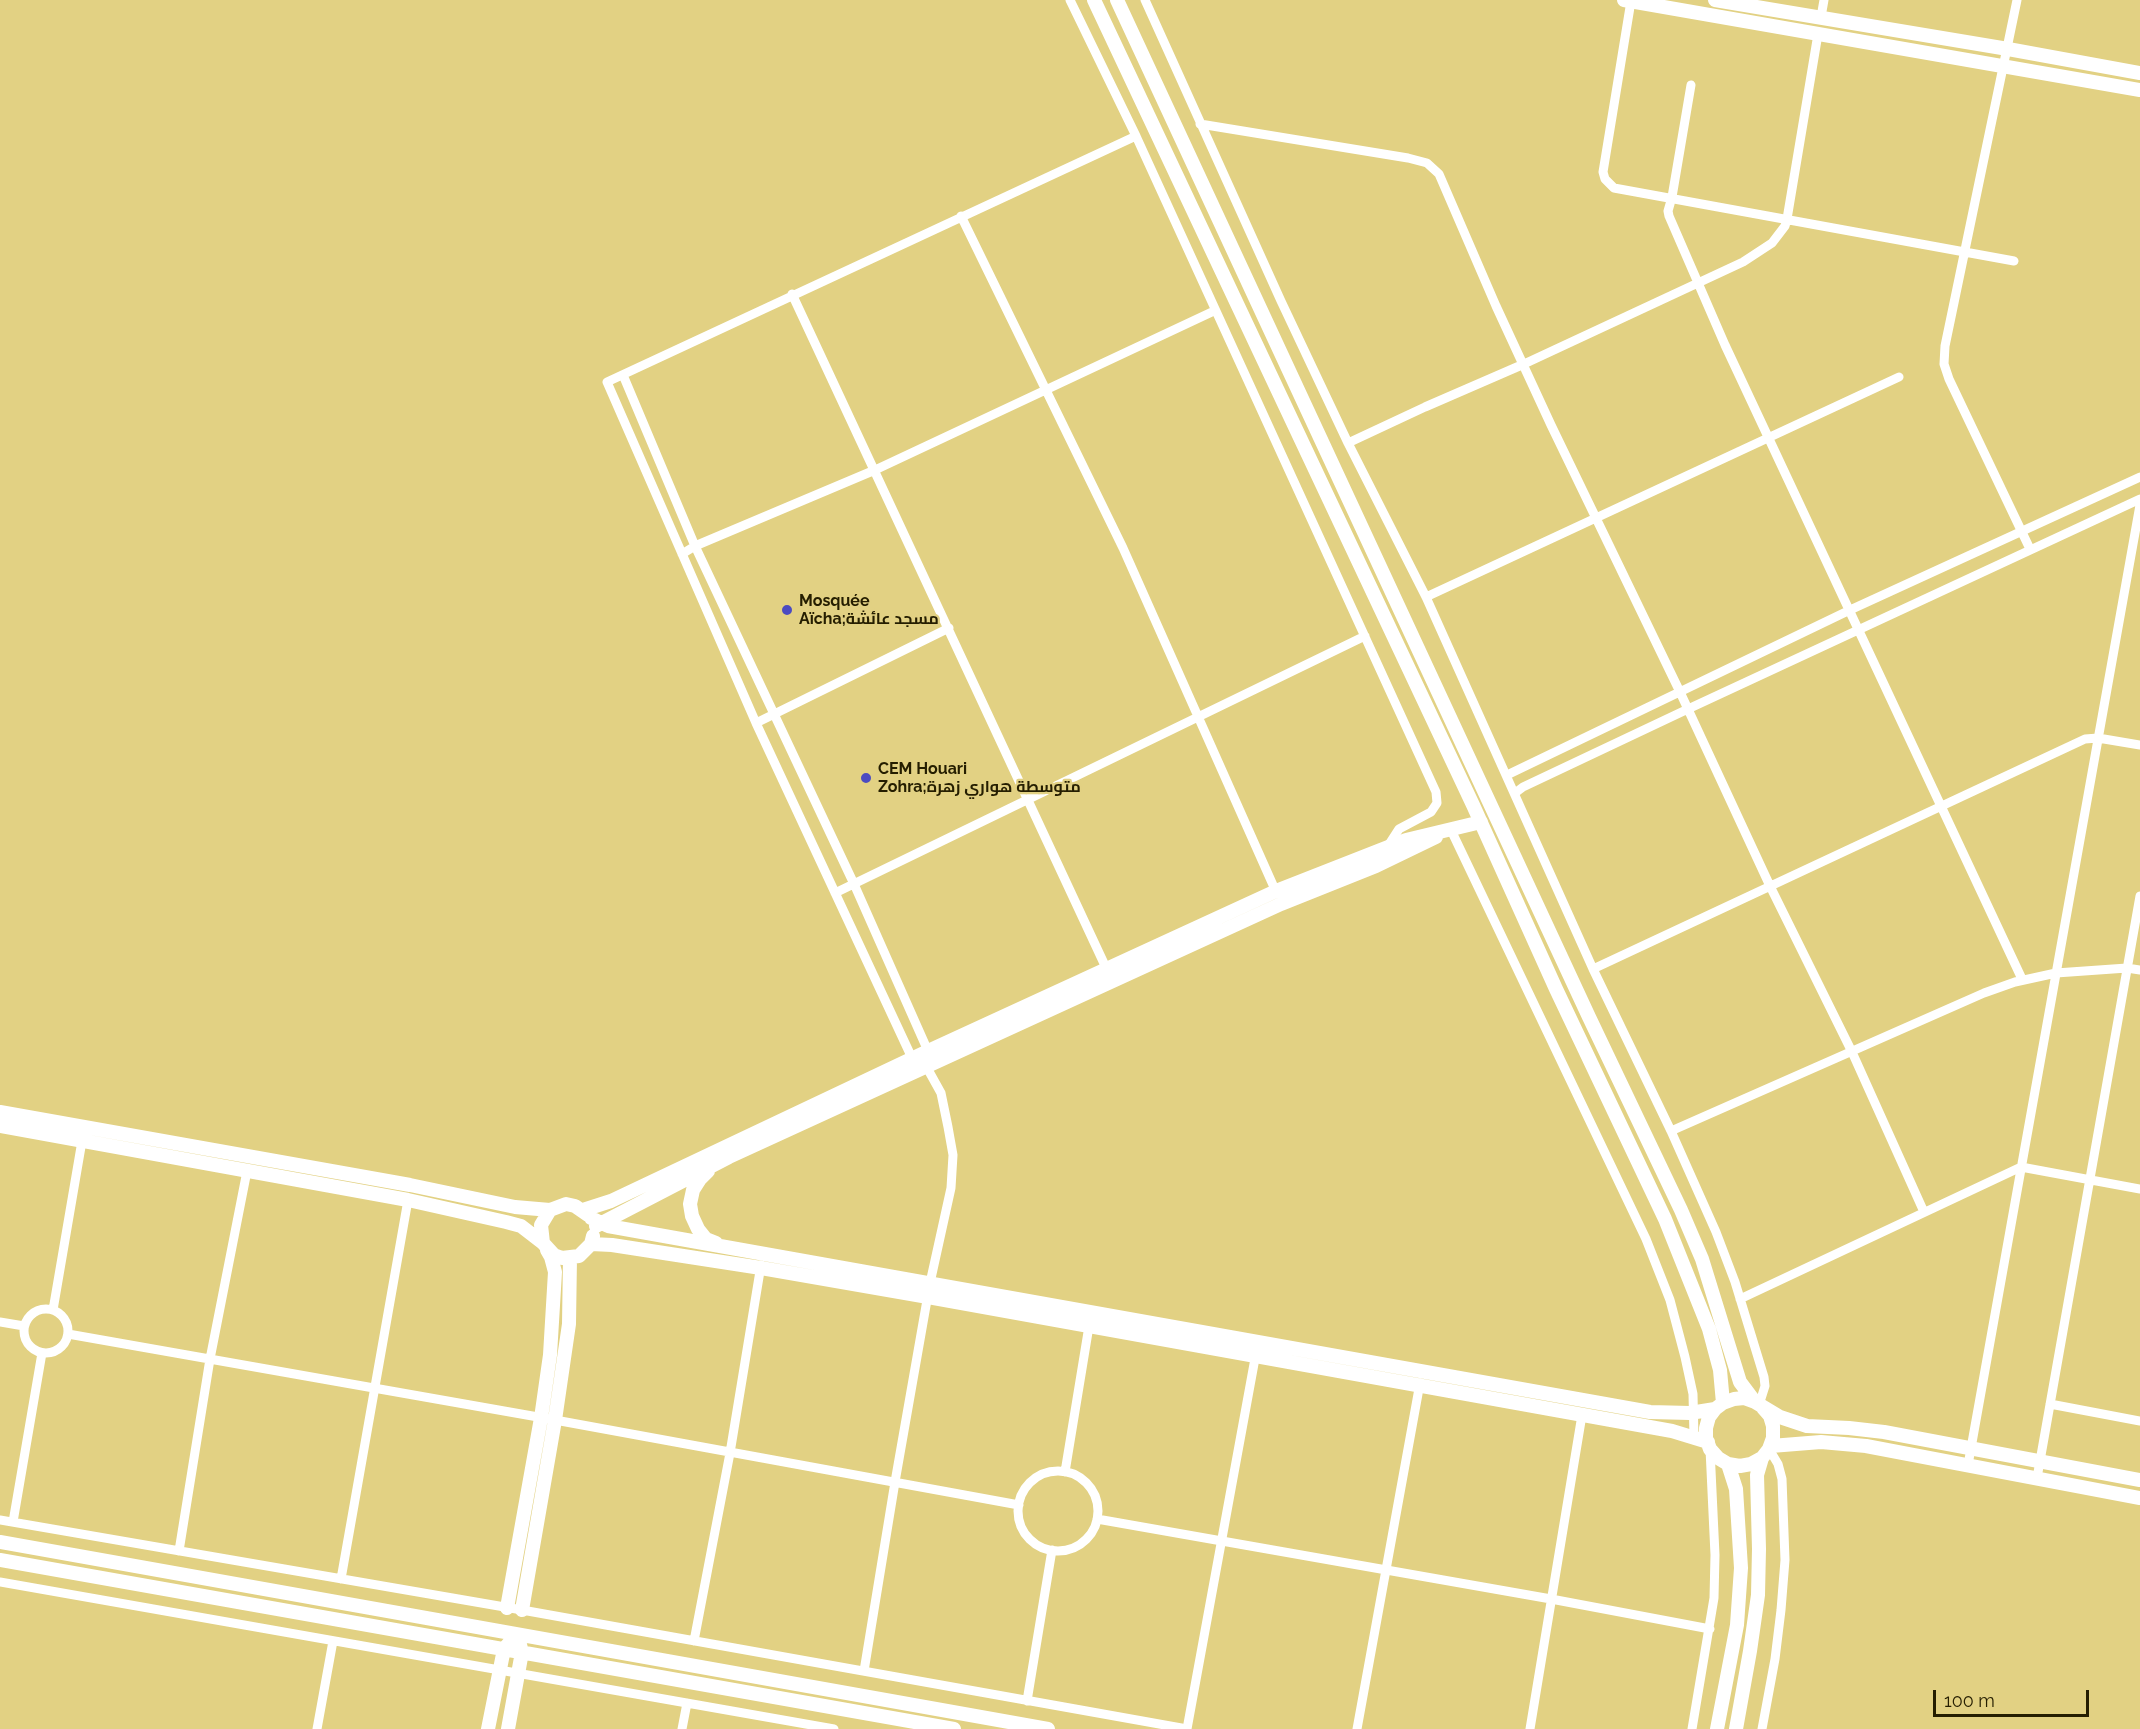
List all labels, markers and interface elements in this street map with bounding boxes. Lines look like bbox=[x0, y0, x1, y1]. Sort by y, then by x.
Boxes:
place label: Mosquée Aïcha;مسجد عائشة bbox=[799, 591, 939, 629]
marker: Mosquée Aïcha;مسجد عائشة bbox=[780, 603, 794, 617]
place label: CEM Houari Zohra;متوسطة هواري زهرة bbox=[878, 759, 1081, 797]
marker: CEM Houari Zohra;متوسطة هواري زهرة bbox=[859, 771, 873, 785]
scale bar bbox=[1936, 1678, 2092, 1716]
text: 100 m bbox=[1944, 1690, 1995, 1711]

